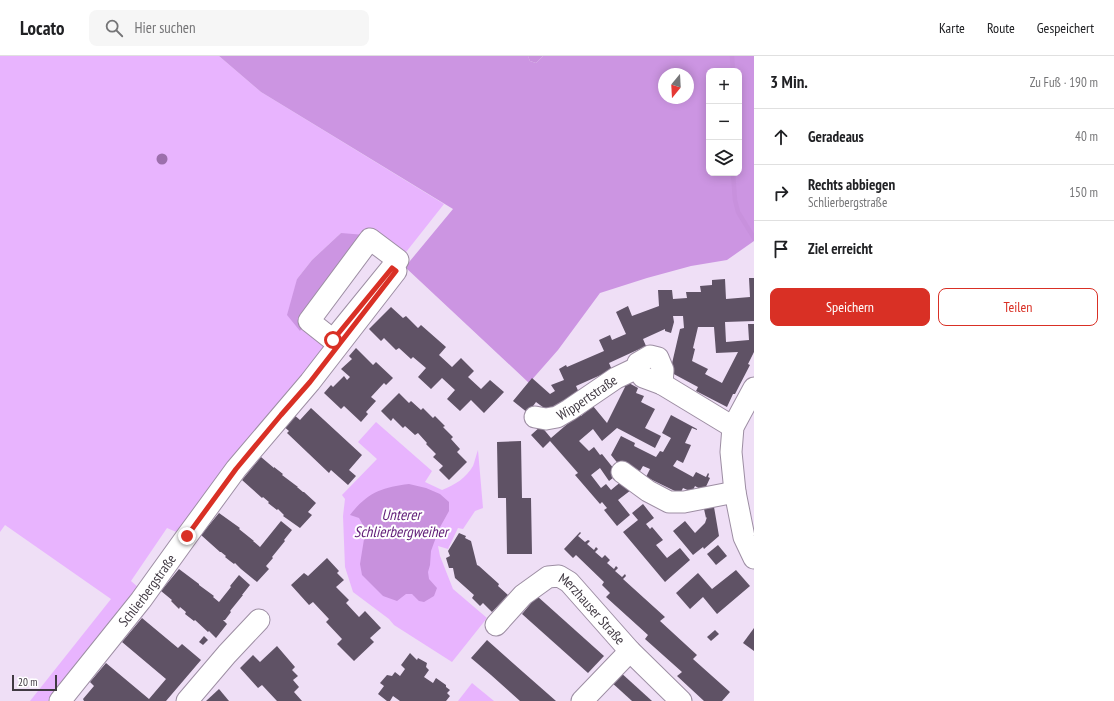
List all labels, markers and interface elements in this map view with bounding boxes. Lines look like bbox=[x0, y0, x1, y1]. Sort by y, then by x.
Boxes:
search box bbox=[89, 10, 369, 46]
text: Locato bbox=[20, 16, 65, 40]
icon: search bbox=[103, 17, 125, 39]
text: Hier suchen bbox=[135, 18, 196, 37]
text: Karte bbox=[939, 19, 965, 37]
text: Route bbox=[987, 19, 1015, 37]
text: Gespeichert bbox=[1037, 19, 1094, 37]
north arrow bbox=[658, 68, 694, 104]
map controls bbox=[706, 68, 742, 176]
button: + bbox=[706, 68, 742, 104]
text: 3 Min. bbox=[770, 71, 808, 93]
text: Zu Fuß · 190 m bbox=[1030, 74, 1098, 91]
button: − bbox=[706, 104, 742, 140]
icon: ahead bbox=[770, 126, 792, 148]
text: Geradeaus bbox=[808, 127, 864, 146]
text: 40 m bbox=[1075, 128, 1098, 145]
button: layers bbox=[706, 140, 742, 176]
text: Rechts abbiegen bbox=[808, 175, 895, 194]
icon: right bbox=[770, 182, 792, 204]
text: 150 m bbox=[1069, 184, 1098, 201]
text: Schlierbergstraße bbox=[808, 194, 887, 211]
icon: arrive bbox=[770, 238, 792, 260]
text: Ziel erreicht bbox=[808, 239, 873, 258]
button: Speichern bbox=[770, 288, 930, 326]
button: Teilen bbox=[938, 288, 1098, 326]
route start bbox=[324, 331, 342, 349]
street label: Wippertstraße bbox=[553, 371, 621, 424]
water label: Unterer Schlierbergweiher bbox=[354, 505, 450, 541]
route end bbox=[178, 527, 196, 545]
street label: Schlierbergstraße bbox=[114, 550, 180, 630]
street label: Merzhauser Straße bbox=[556, 569, 629, 648]
scale bar bbox=[12, 673, 57, 692]
text: 20 m bbox=[18, 675, 37, 689]

